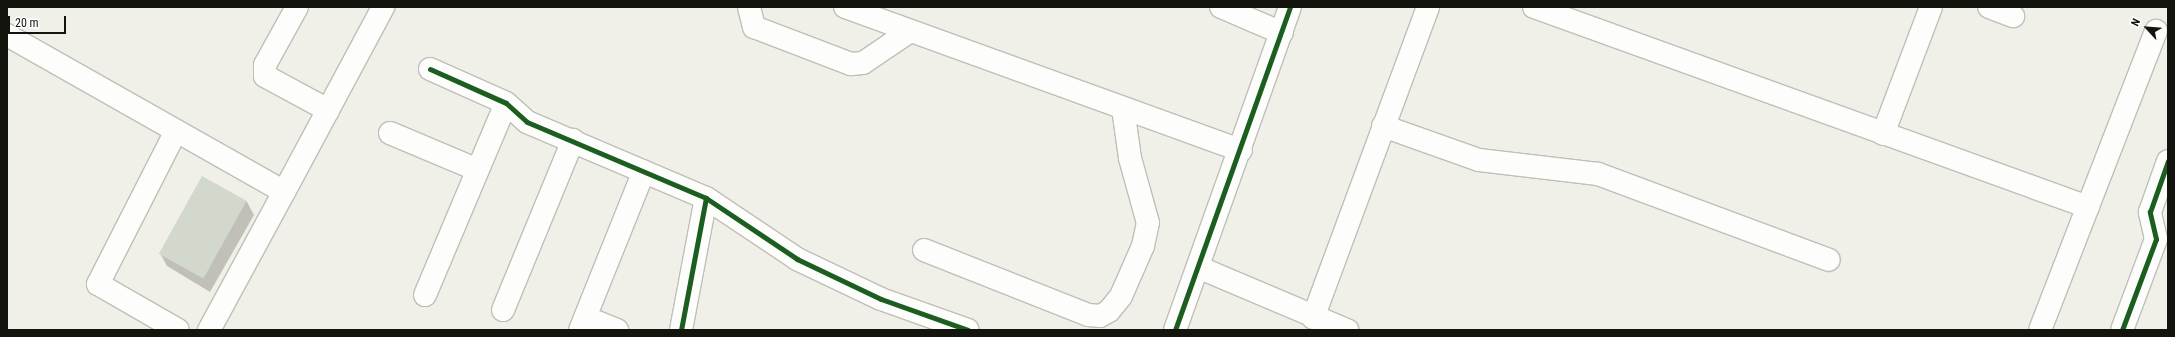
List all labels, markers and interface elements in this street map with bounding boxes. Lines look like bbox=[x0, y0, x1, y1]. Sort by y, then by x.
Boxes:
scale bar bbox=[10, 8, 68, 34]
north arrow bbox=[2127, 8, 2167, 48]
text: 20 m bbox=[15, 16, 39, 30]
text: N bbox=[2128, 17, 2143, 28]

